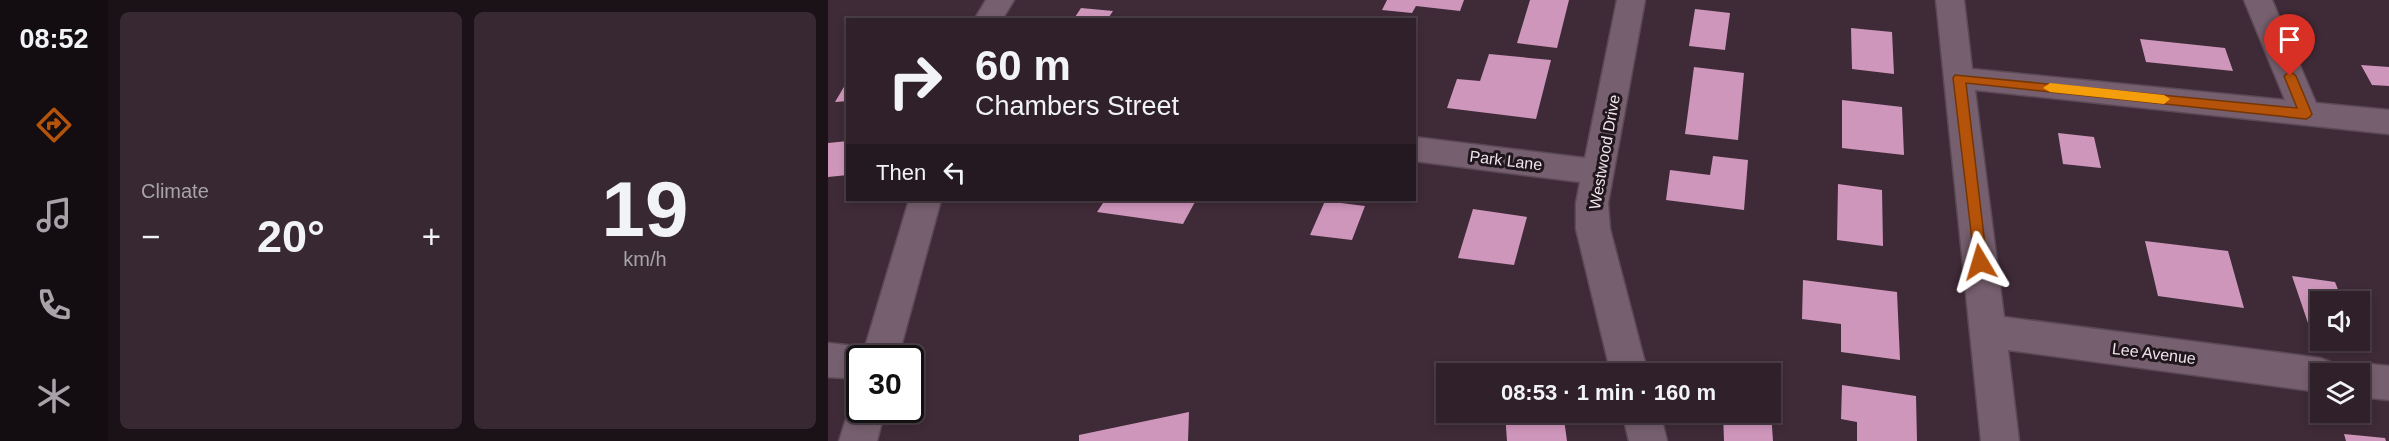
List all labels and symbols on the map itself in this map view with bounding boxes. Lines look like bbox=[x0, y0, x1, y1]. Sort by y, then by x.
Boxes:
pin bbox=[2264, 14, 2315, 76]
street label: Westwood Drive bbox=[1586, 93, 1623, 211]
street label: Park Lane bbox=[1469, 148, 1543, 173]
position arrow bbox=[1948, 230, 2012, 294]
street label: Lee Avenue bbox=[2111, 340, 2197, 367]
speed limit sign: 30 bbox=[846, 345, 924, 423]

